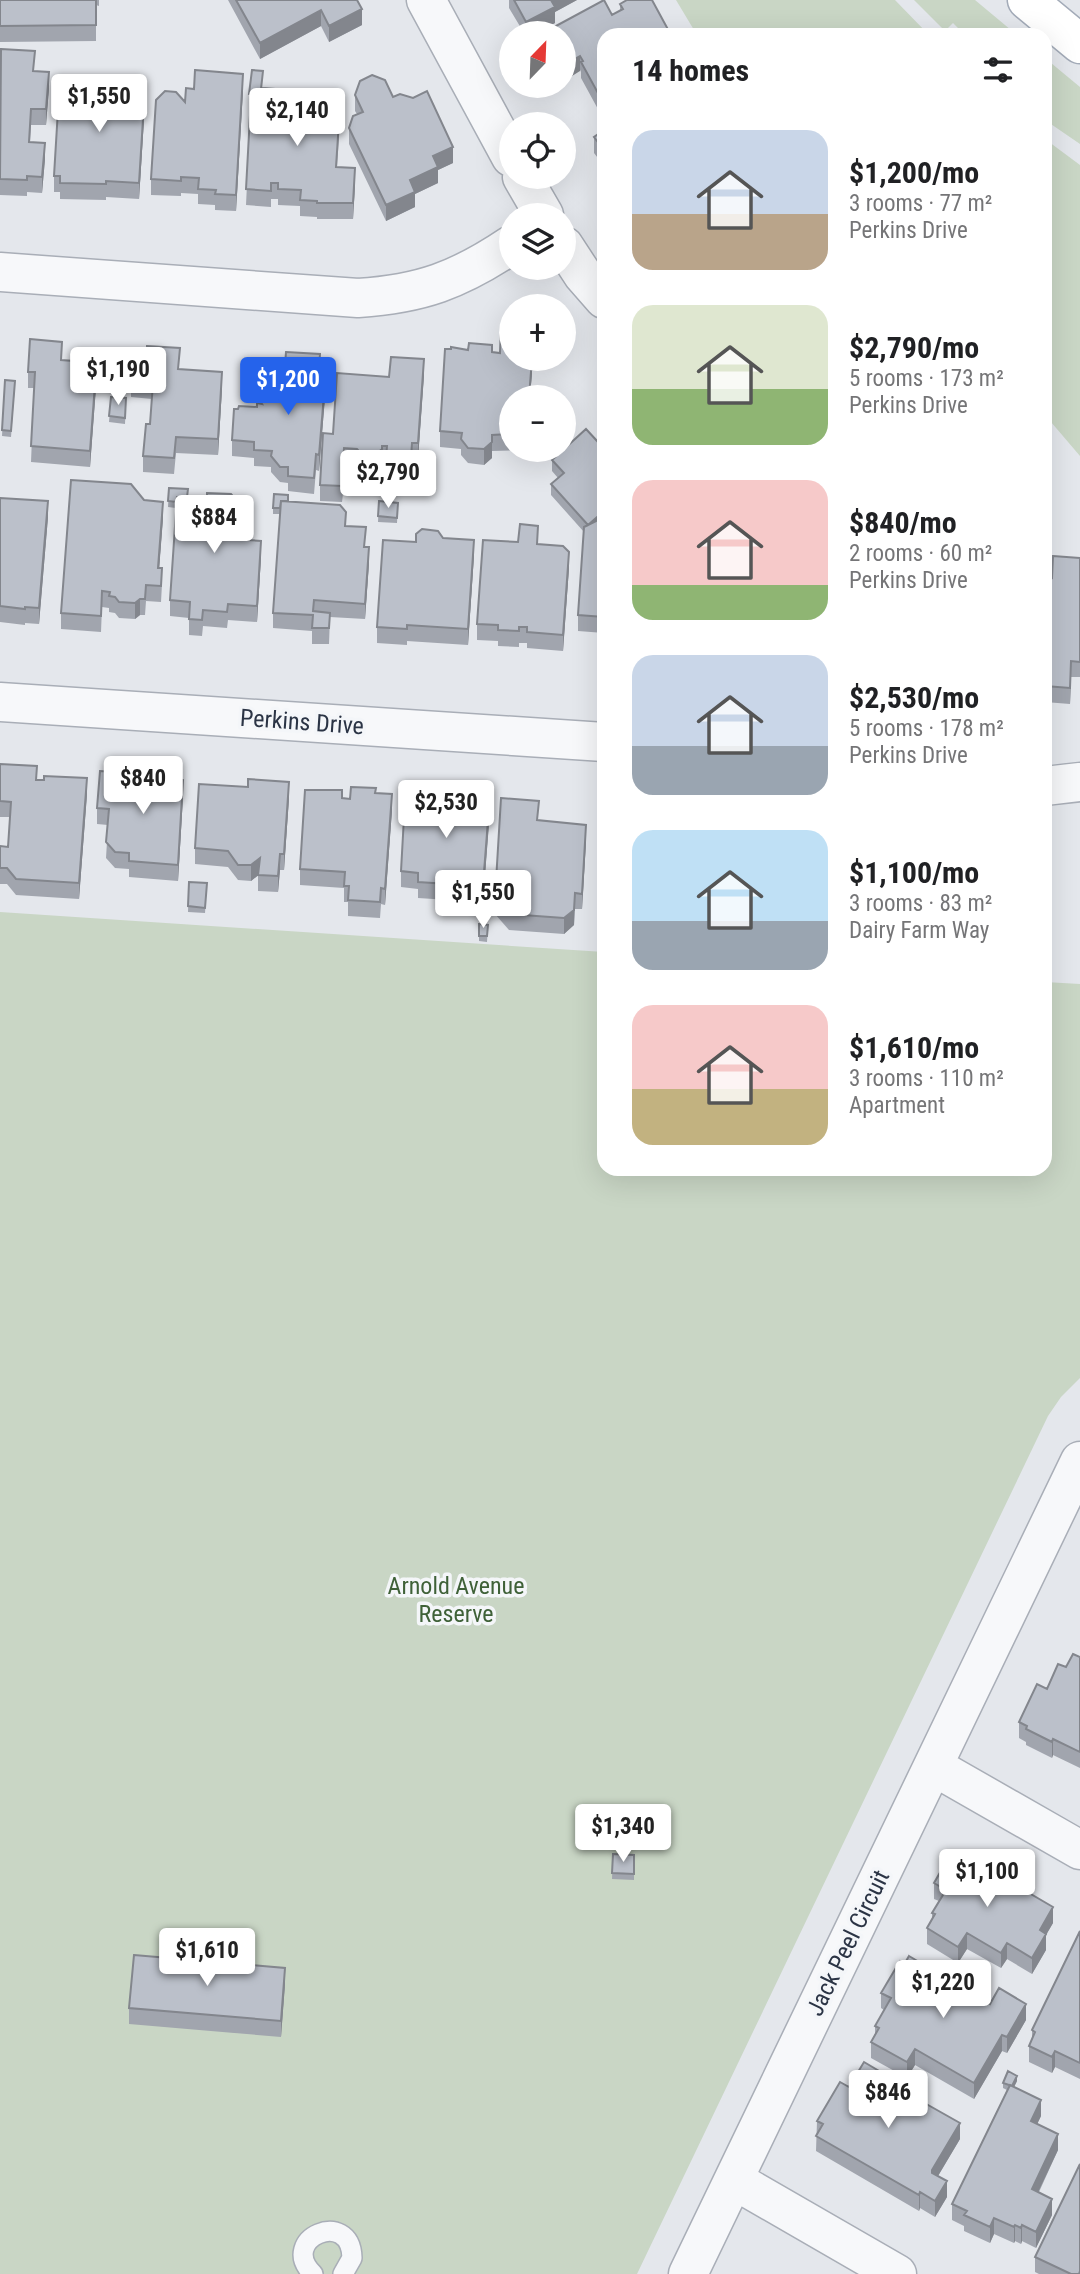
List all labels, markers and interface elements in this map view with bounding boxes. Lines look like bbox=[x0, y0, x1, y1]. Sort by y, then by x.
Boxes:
north arrow bbox=[499, 21, 576, 98]
map controls bbox=[499, 21, 576, 462]
icon: filters bbox=[979, 51, 1017, 89]
text: 14 homes bbox=[632, 53, 749, 88]
pin: $1,550 bbox=[42, 74, 156, 134]
text: $1,550 bbox=[67, 83, 131, 110]
pin: $2,140 bbox=[240, 88, 354, 148]
text: $2,140 bbox=[265, 97, 329, 124]
button: locate bbox=[499, 112, 576, 189]
text: $1,200/mo bbox=[849, 155, 979, 190]
icon: home bbox=[688, 158, 772, 242]
text: 3 rooms · 77 m² bbox=[849, 190, 992, 217]
button: layers bbox=[499, 203, 576, 280]
text: Perkins Drive bbox=[849, 217, 968, 244]
button: + bbox=[499, 294, 576, 371]
text: $2,790/mo bbox=[849, 330, 979, 365]
icon: home bbox=[688, 333, 772, 417]
pin: $1,190 bbox=[61, 348, 175, 407]
text: $1,190 bbox=[86, 356, 150, 383]
pin: $1,200 bbox=[231, 358, 345, 417]
text: 5 rooms · 173 m² bbox=[849, 365, 1004, 392]
text: $1,200 bbox=[256, 366, 320, 393]
button: − bbox=[499, 385, 576, 462]
text: Perkins Drive bbox=[849, 392, 968, 419]
pin: $2,790 bbox=[331, 450, 445, 510]
text: $2,790 bbox=[356, 459, 420, 486]
pin: $884 bbox=[173, 496, 255, 555]
text: $884 bbox=[191, 504, 237, 531]
text: $840/mo bbox=[849, 505, 957, 540]
icon: home bbox=[688, 508, 772, 592]
text: 2 rooms · 60 m² bbox=[849, 540, 992, 567]
text: Perkins Drive bbox=[849, 567, 968, 594]
text: $2,530/mo bbox=[849, 680, 979, 715]
icon: home bbox=[688, 683, 772, 767]
street label: Perkins Drive bbox=[239, 704, 365, 740]
text: 5 rooms · 178 m² bbox=[849, 715, 1004, 742]
text: Perkins Drive bbox=[849, 742, 968, 769]
pin: $840 bbox=[102, 756, 184, 816]
text: $840 bbox=[120, 765, 166, 792]
pin: $2,530 bbox=[389, 780, 503, 840]
text: $2,530 bbox=[414, 789, 478, 816]
text: $1,100/mo bbox=[849, 855, 979, 890]
icon: home bbox=[688, 858, 772, 942]
pin: $1,550 bbox=[426, 870, 540, 930]
text: $1,550 bbox=[451, 879, 515, 906]
text: 3 rooms · 83 m² bbox=[849, 890, 992, 917]
text: Dairy Farm Way bbox=[849, 917, 989, 944]
text: $1,610/mo bbox=[849, 1030, 979, 1065]
icon: home bbox=[688, 1033, 772, 1117]
text: 3 rooms · 110 m² bbox=[849, 1065, 1004, 1092]
text: Apartment bbox=[849, 1092, 945, 1119]
park label: Arnold Avenue Reserve bbox=[388, 1572, 524, 1628]
pin: $1,340 bbox=[566, 1804, 680, 1864]
text: $1,340 bbox=[591, 1813, 655, 1840]
pin: $1,100 bbox=[930, 1850, 1044, 1909]
text: $1,100 bbox=[955, 1858, 1019, 1885]
street label: Jack Peel Circuit bbox=[801, 1866, 895, 2020]
pin: $1,610 bbox=[150, 1928, 264, 1988]
text: $1,610 bbox=[175, 1937, 239, 1964]
pin: $1,220 bbox=[886, 1960, 1000, 2020]
text: $1,220 bbox=[911, 1969, 975, 1996]
pin: $846 bbox=[847, 2070, 929, 2130]
text: $846 bbox=[865, 2079, 911, 2106]

